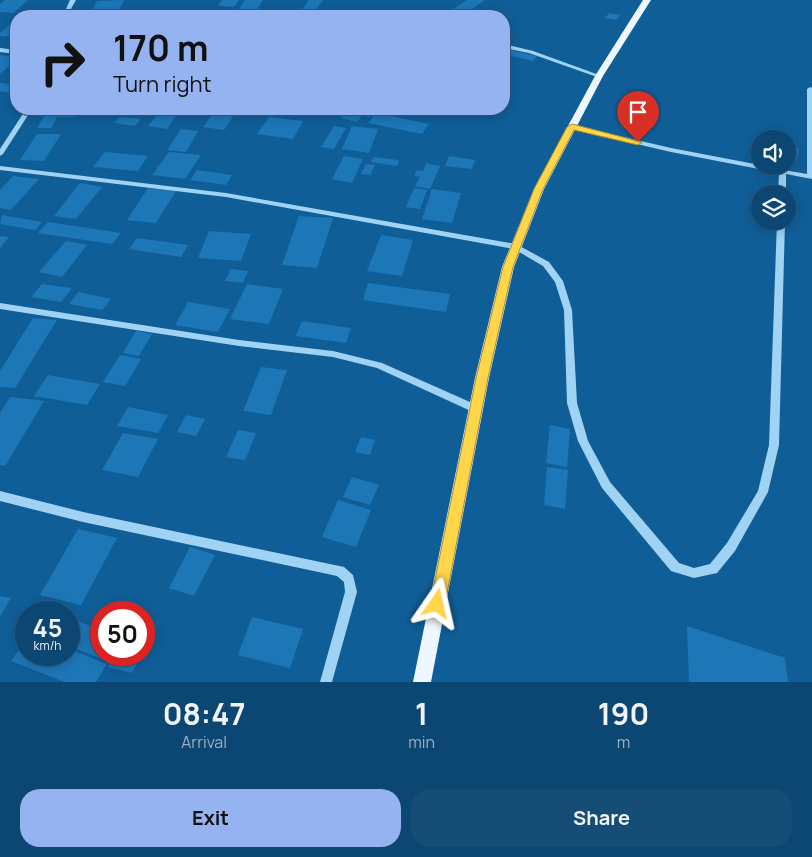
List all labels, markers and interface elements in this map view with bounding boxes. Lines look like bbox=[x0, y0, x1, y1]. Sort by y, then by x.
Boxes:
text: 170 m bbox=[113, 24, 209, 72]
icon: right bbox=[30, 30, 95, 95]
text: Turn right bbox=[113, 69, 211, 99]
pin bbox=[617, 91, 659, 142]
icon: arrive bbox=[624, 98, 652, 126]
map controls bbox=[751, 130, 796, 230]
button: sound bbox=[751, 130, 796, 175]
button: layers bbox=[751, 185, 796, 230]
position arrow bbox=[410, 577, 462, 629]
speed limit sign: 50 bbox=[90, 601, 155, 666]
text: 45 bbox=[33, 610, 62, 645]
text: km/h bbox=[34, 637, 61, 654]
text: 08:47 bbox=[163, 693, 245, 734]
text: 1 bbox=[415, 693, 428, 734]
text: 190 bbox=[598, 693, 649, 734]
text: Arrival bbox=[181, 731, 227, 753]
text: min bbox=[408, 731, 435, 753]
text: m bbox=[617, 731, 630, 753]
button: Exit bbox=[20, 789, 401, 847]
button: Share bbox=[411, 789, 792, 847]

